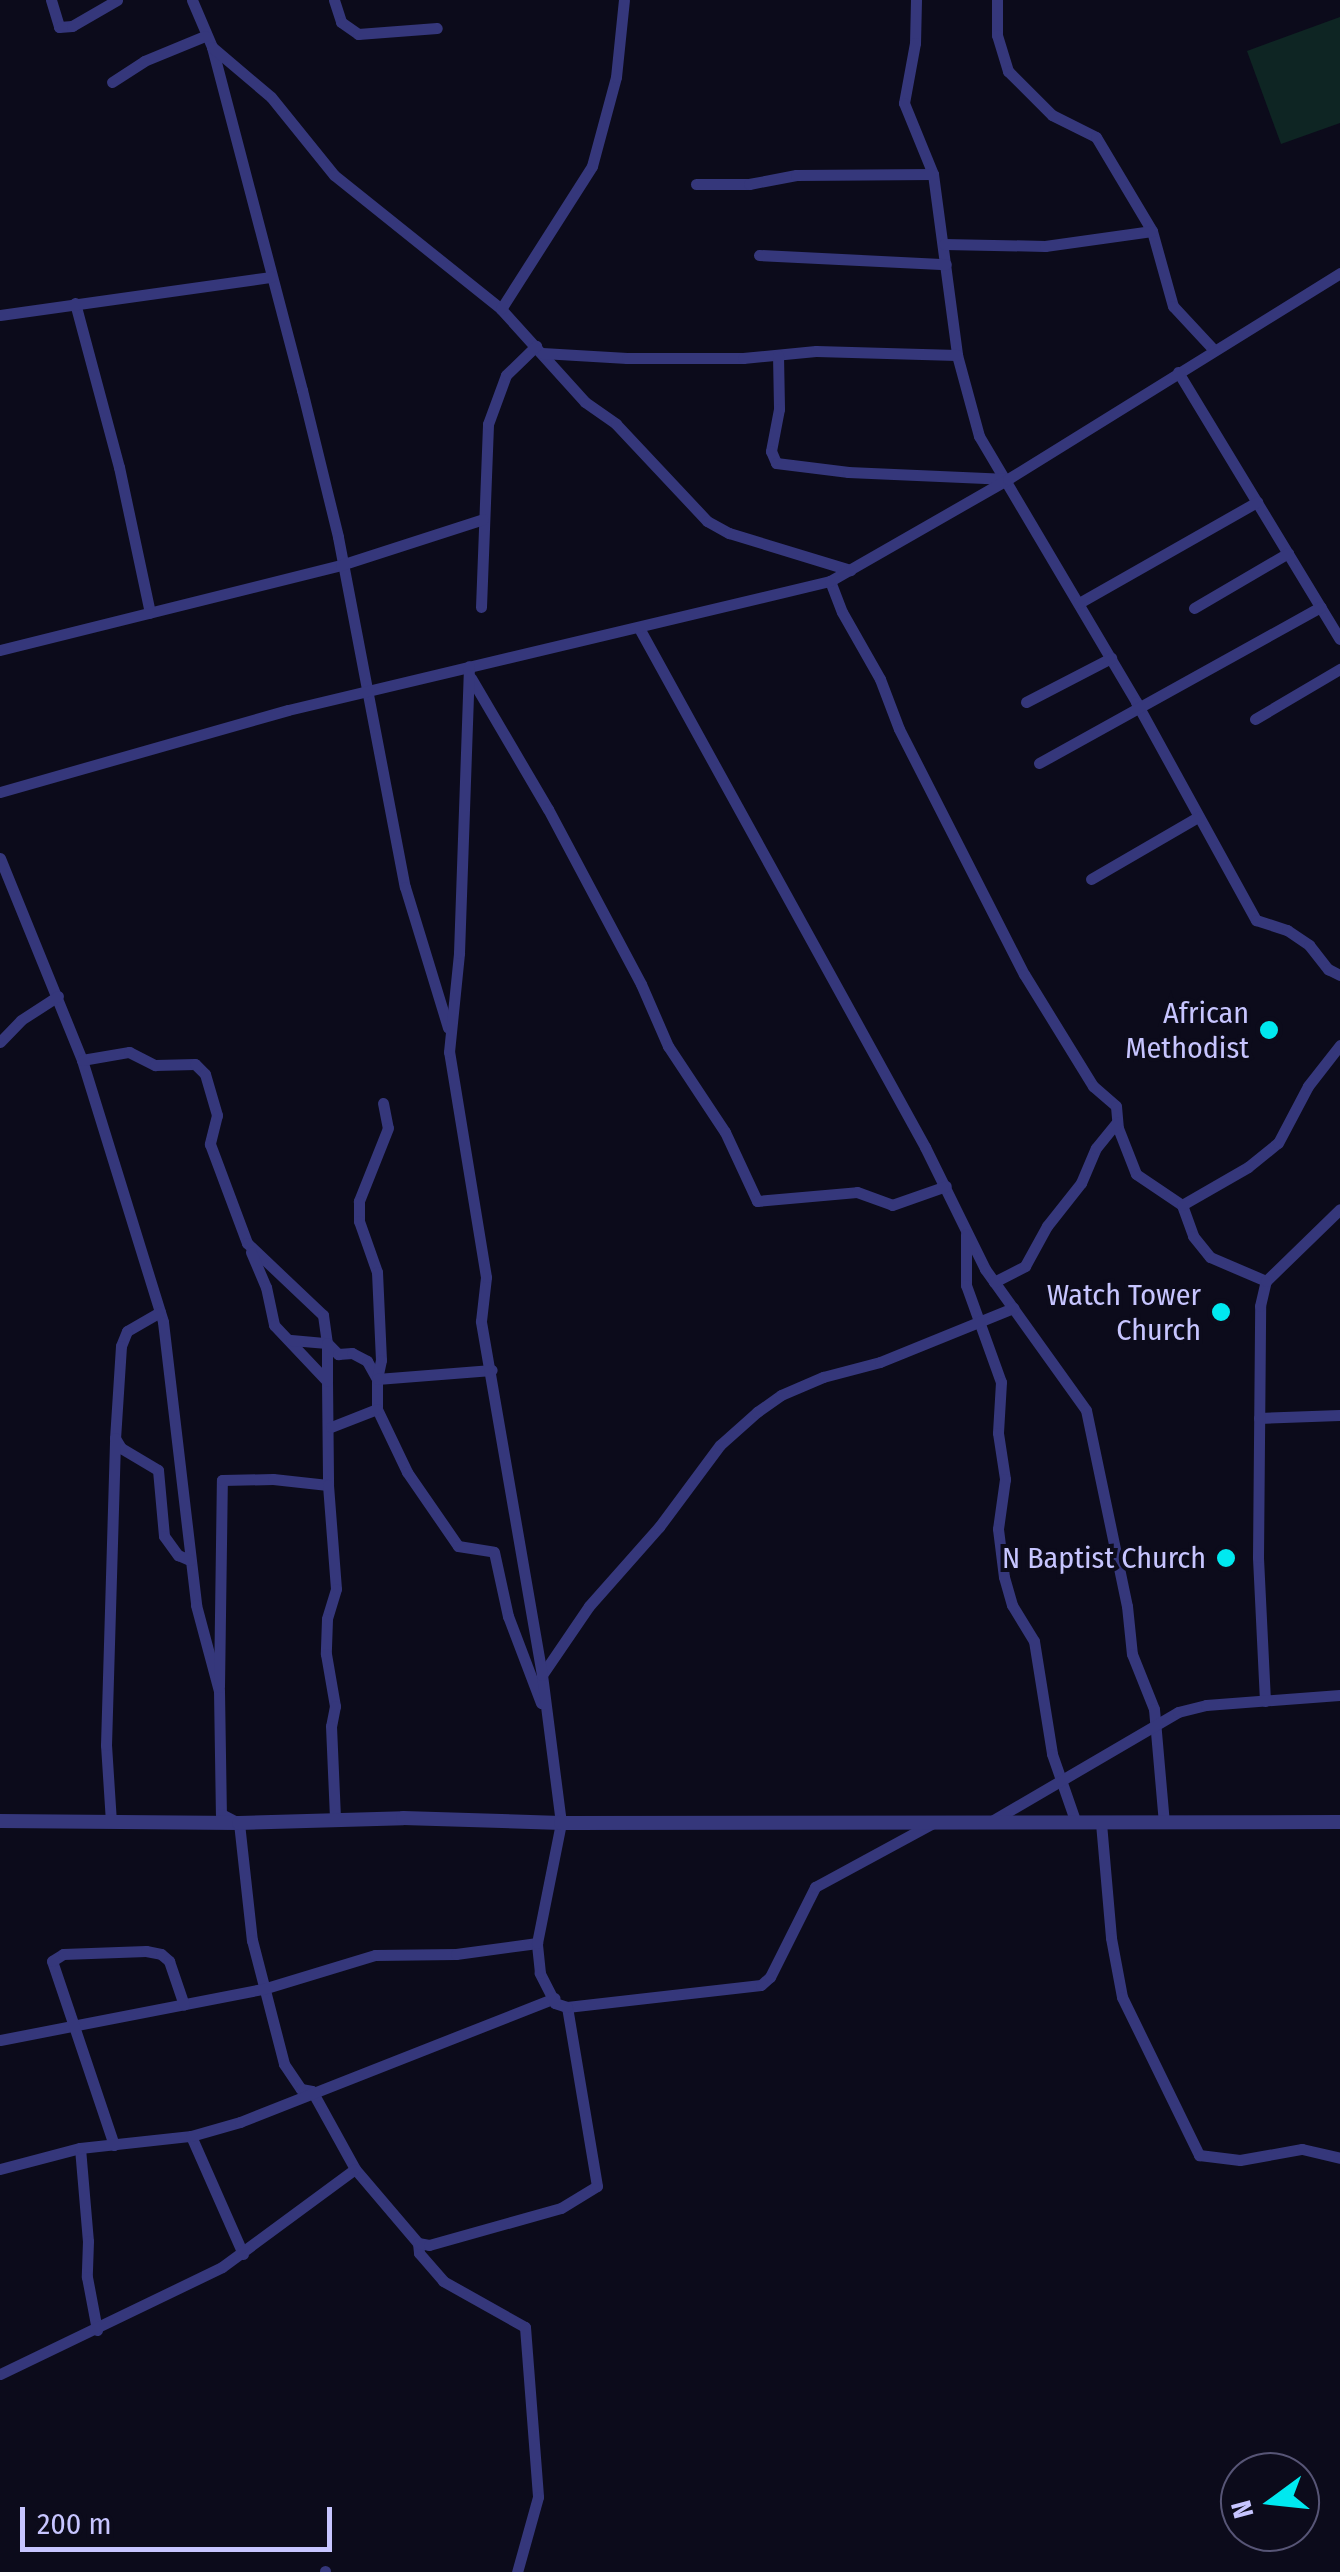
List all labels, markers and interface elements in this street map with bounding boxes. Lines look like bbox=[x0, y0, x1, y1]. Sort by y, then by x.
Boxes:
place label: African Methodist bbox=[1125, 995, 1249, 1066]
marker: African Methodist bbox=[1258, 1019, 1280, 1041]
place label: Watch Tower Church bbox=[1047, 1277, 1201, 1348]
marker: Watch Tower Church bbox=[1210, 1301, 1232, 1323]
place label: N Baptist Church bbox=[1002, 1540, 1206, 1576]
marker: N Baptist Church bbox=[1215, 1547, 1237, 1569]
north arrow bbox=[1220, 2452, 1320, 2552]
scale bar bbox=[25, 2487, 338, 2549]
text: N bbox=[1224, 2497, 1261, 2522]
text: 200 m bbox=[37, 2506, 112, 2542]

